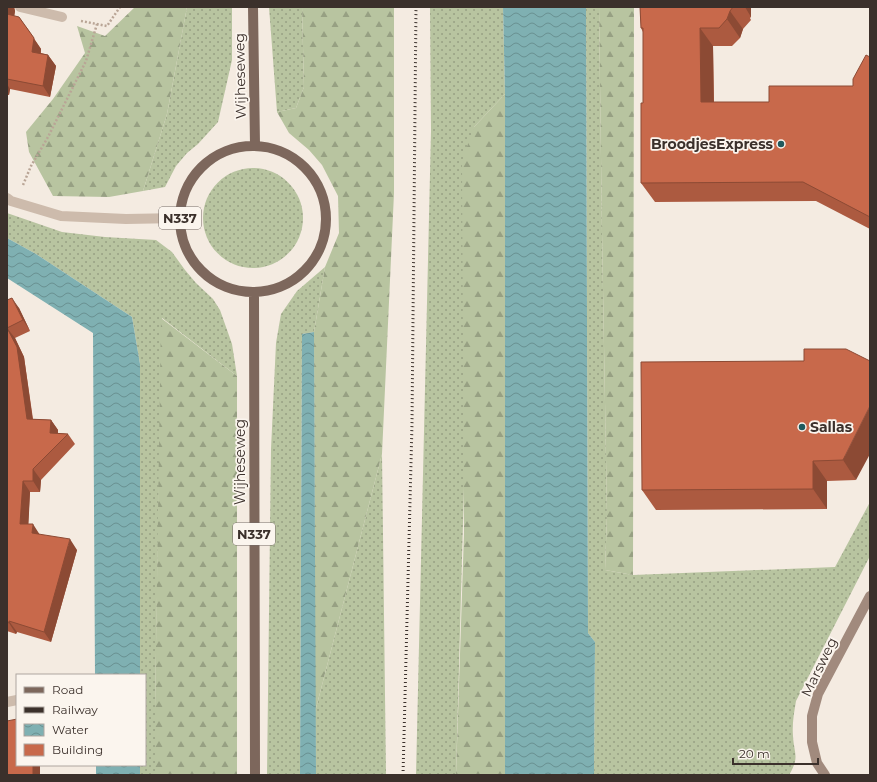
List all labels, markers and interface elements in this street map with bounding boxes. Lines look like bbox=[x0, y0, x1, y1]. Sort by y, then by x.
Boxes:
street label: Wijheseweg bbox=[230, 33, 250, 119]
place label: BroodjesExpress bbox=[651, 135, 774, 153]
marker: BroodjesExpress bbox=[776, 139, 786, 149]
road number: N337 bbox=[159, 207, 201, 229]
place label: Sallas bbox=[810, 418, 853, 436]
street label: Wijheseweg bbox=[231, 419, 249, 505]
marker: Sallas bbox=[797, 422, 807, 432]
road number: N337 bbox=[233, 523, 275, 545]
street label: Marsweg bbox=[797, 634, 841, 700]
legend bbox=[16, 674, 146, 766]
text: Road bbox=[52, 682, 83, 697]
text: Railway bbox=[52, 702, 98, 717]
text: Water bbox=[52, 722, 89, 737]
scale bar bbox=[733, 740, 818, 766]
text: Building bbox=[52, 742, 103, 757]
text: 20 m bbox=[739, 746, 770, 761]

